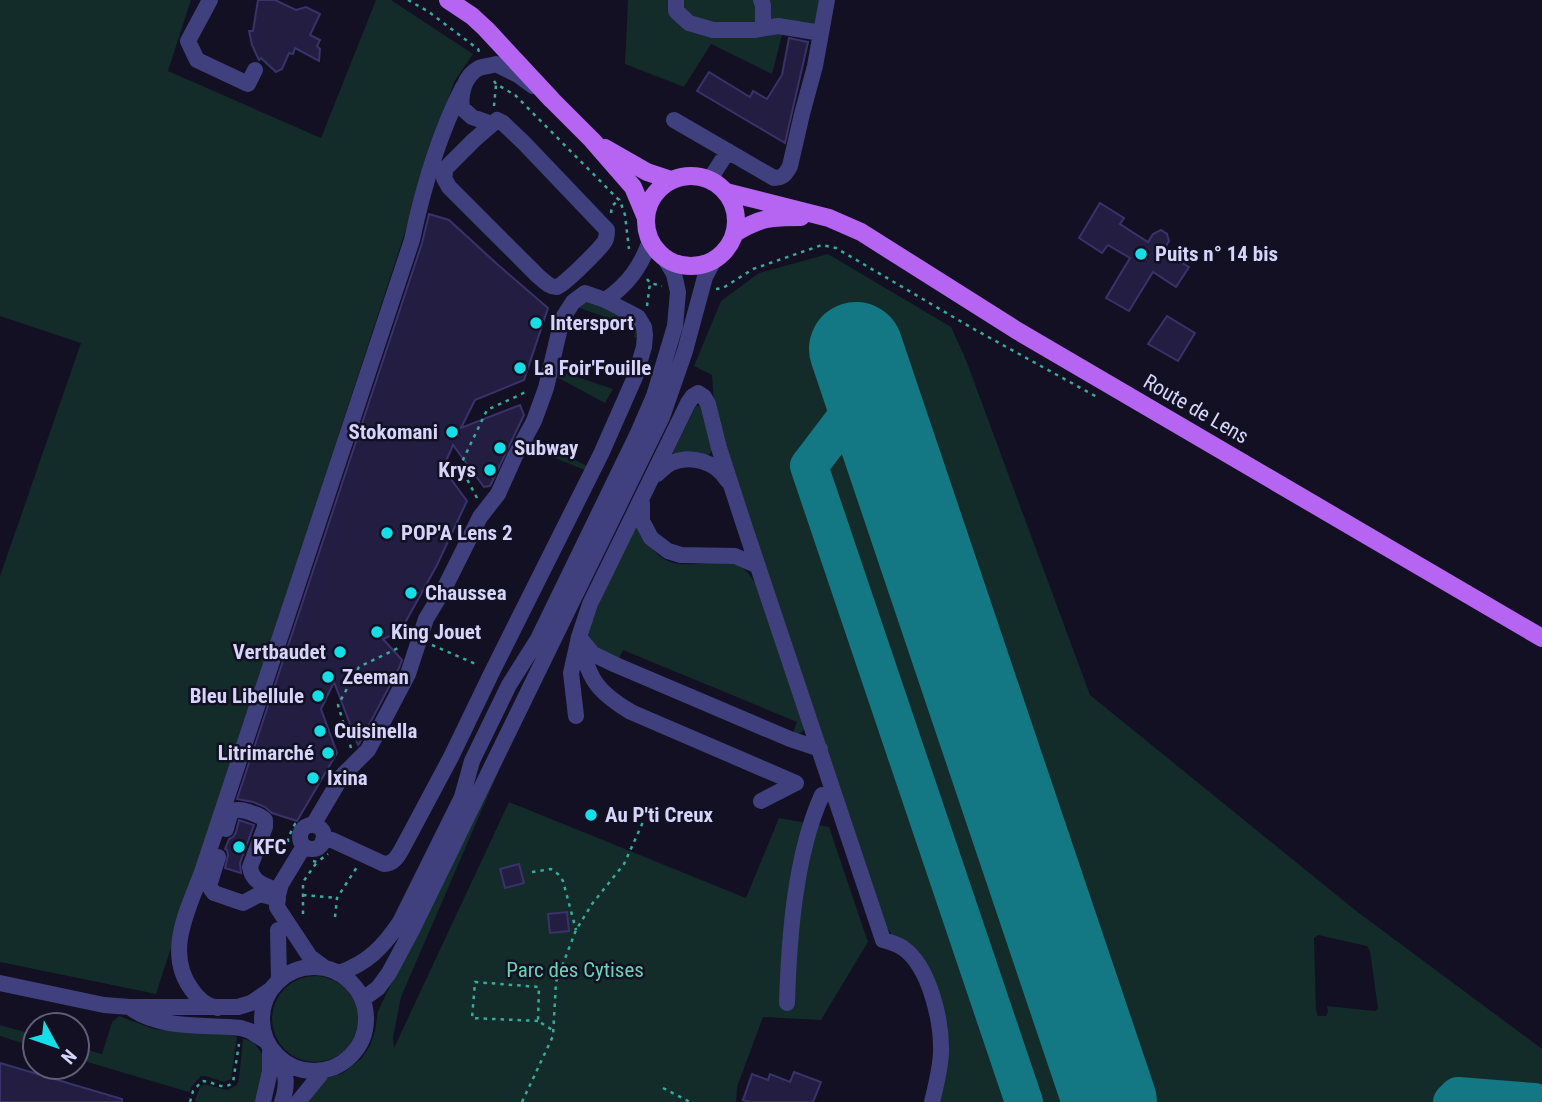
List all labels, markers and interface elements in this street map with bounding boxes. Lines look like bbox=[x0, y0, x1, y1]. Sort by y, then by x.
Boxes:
place label: Puits n° 14 bis bbox=[1155, 242, 1278, 266]
marker: Puits n° 14 bis bbox=[1133, 246, 1149, 262]
place label: Intersport bbox=[550, 311, 634, 335]
marker: Intersport bbox=[528, 315, 544, 331]
place label: La Foir'Fouille bbox=[534, 356, 651, 380]
marker: La Foir'Fouille bbox=[512, 360, 528, 376]
street label: Route de Lens bbox=[1139, 369, 1253, 449]
place label: Stokomani bbox=[349, 420, 438, 444]
marker: Stokomani bbox=[444, 424, 460, 440]
place label: Subway bbox=[514, 436, 579, 460]
marker: Subway bbox=[492, 440, 508, 456]
place label: Krys bbox=[438, 458, 476, 482]
marker: Krys bbox=[482, 462, 498, 478]
place label: POP'A Lens 2 bbox=[401, 521, 513, 545]
marker: POP'A Lens 2 bbox=[379, 525, 395, 541]
place label: Chaussea bbox=[425, 581, 507, 605]
marker: Chaussea bbox=[403, 585, 419, 601]
place label: King Jouet bbox=[391, 620, 481, 644]
marker: King Jouet bbox=[369, 624, 385, 640]
place label: Vertbaudet bbox=[233, 640, 326, 664]
marker: Vertbaudet bbox=[332, 644, 348, 660]
place label: Zeeman bbox=[342, 665, 409, 689]
marker: Zeeman bbox=[320, 669, 336, 685]
place label: Bleu Libellule bbox=[190, 684, 304, 708]
marker: Bleu Libellule bbox=[310, 688, 326, 704]
place label: Cuisinella bbox=[334, 719, 417, 743]
marker: Cuisinella bbox=[312, 723, 328, 739]
place label: Litrimarché bbox=[218, 741, 314, 765]
marker: Litrimarché bbox=[320, 745, 336, 761]
place label: Ixina bbox=[327, 766, 368, 790]
marker: Ixina bbox=[305, 770, 321, 786]
place label: Au P'ti Creux bbox=[605, 803, 714, 827]
marker: Au P'ti Creux bbox=[583, 807, 599, 823]
place label: KFC bbox=[253, 835, 287, 859]
marker: KFC bbox=[231, 839, 247, 855]
park label: Parc des Cytises bbox=[506, 958, 644, 982]
north arrow bbox=[21, 1011, 91, 1081]
text: N bbox=[56, 1045, 81, 1068]

